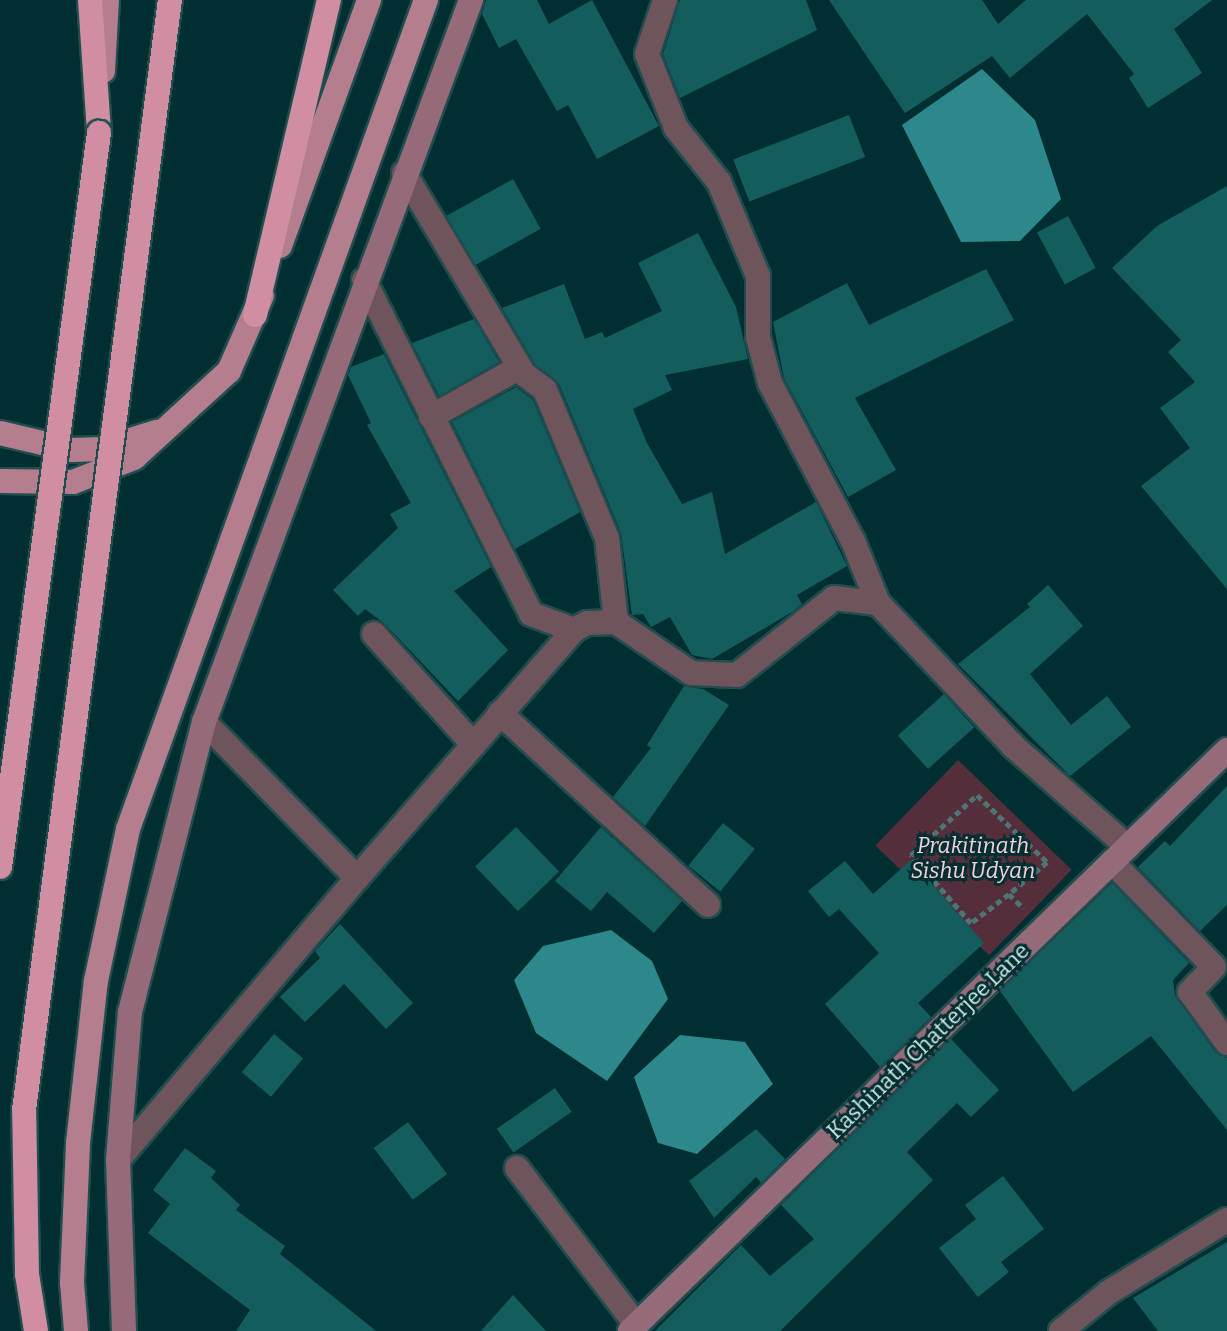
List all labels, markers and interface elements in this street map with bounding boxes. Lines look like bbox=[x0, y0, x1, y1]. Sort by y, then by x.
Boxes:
park label: Prakitinath Sishu Udyan bbox=[911, 832, 1035, 884]
street label: Kashinath Chatterjee Lane bbox=[822, 938, 1034, 1144]

